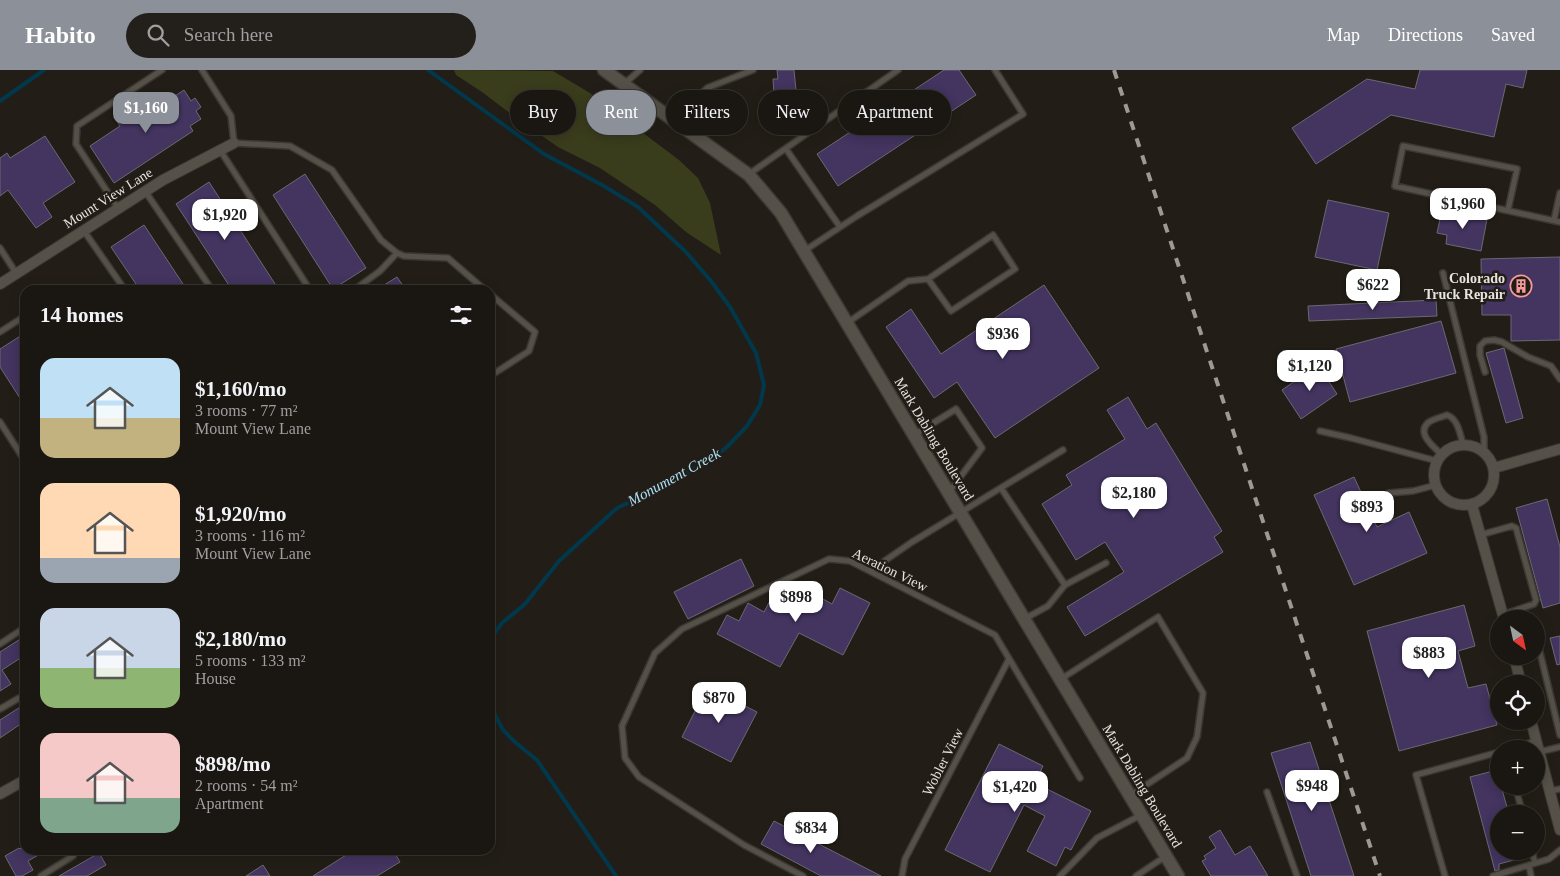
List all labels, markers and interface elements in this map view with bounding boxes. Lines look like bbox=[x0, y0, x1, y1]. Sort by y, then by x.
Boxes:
search box bbox=[126, 13, 476, 58]
icon: search bbox=[144, 21, 172, 49]
text: Habito bbox=[25, 22, 96, 48]
text: Search here bbox=[184, 24, 273, 45]
text: Map bbox=[1327, 25, 1360, 45]
text: Directions bbox=[1388, 25, 1463, 45]
text: Saved bbox=[1491, 25, 1535, 45]
chip: Buy bbox=[510, 90, 576, 135]
chip: Rent bbox=[586, 90, 656, 135]
chip: Filters bbox=[666, 90, 748, 135]
chip: New bbox=[758, 90, 828, 135]
chip: Apartment bbox=[838, 90, 951, 135]
pin: $1,160 bbox=[105, 92, 187, 134]
text: $1,160 bbox=[124, 99, 168, 116]
street label: Mount View Lane bbox=[61, 165, 155, 231]
pin: $1,960 bbox=[1422, 188, 1504, 230]
text: $1,960 bbox=[1441, 195, 1485, 212]
pin: $1,920 bbox=[184, 198, 266, 241]
text: $1,920 bbox=[203, 206, 247, 223]
pin: $622 bbox=[1343, 268, 1403, 311]
place label: Colorado Truck Repair bbox=[1424, 271, 1505, 302]
building icon: Colorado Truck Repair bbox=[1509, 274, 1533, 298]
text: $622 bbox=[1357, 276, 1389, 293]
icon: filters bbox=[447, 301, 475, 329]
text: 14 homes bbox=[40, 303, 123, 327]
pin: $936 bbox=[973, 318, 1033, 360]
text: $936 bbox=[987, 325, 1019, 342]
pin: $1,120 bbox=[1269, 350, 1351, 392]
text: $1,120 bbox=[1288, 357, 1332, 374]
street label: Mark Dabling Boulevard bbox=[891, 375, 977, 503]
text: $1,160/mo bbox=[195, 377, 287, 401]
icon: home bbox=[80, 378, 140, 438]
text: 3 rooms · 77 m² bbox=[195, 402, 298, 419]
text: Mount View Lane bbox=[195, 420, 311, 437]
water label: Monument Creek bbox=[624, 445, 723, 509]
pin: $2,180 bbox=[1093, 476, 1175, 519]
text: $2,180 bbox=[1112, 484, 1156, 501]
pin: $893 bbox=[1337, 490, 1397, 533]
text: $893 bbox=[1351, 498, 1383, 515]
text: $1,920/mo bbox=[195, 502, 287, 526]
icon: home bbox=[80, 503, 140, 563]
text: 3 rooms · 116 m² bbox=[195, 527, 305, 544]
text: Mount View Lane bbox=[195, 545, 311, 562]
street label: Aeration View bbox=[850, 545, 931, 595]
pin: $898 bbox=[766, 580, 826, 623]
text: $898 bbox=[780, 588, 812, 605]
north arrow bbox=[1490, 610, 1545, 665]
map controls bbox=[1490, 610, 1545, 860]
text: $2,180/mo bbox=[195, 627, 287, 651]
icon: home bbox=[80, 628, 140, 688]
pin: $883 bbox=[1399, 636, 1459, 679]
text: $883 bbox=[1413, 644, 1445, 661]
text: 5 rooms · 133 m² bbox=[195, 652, 306, 669]
text: House bbox=[195, 670, 236, 687]
button: locate bbox=[1490, 675, 1545, 730]
pin: $870 bbox=[689, 682, 749, 724]
text: $870 bbox=[703, 689, 735, 706]
street label: Mark Dabling Boulevard bbox=[1099, 722, 1185, 850]
street label: Wobler View bbox=[920, 725, 967, 798]
button: + bbox=[1490, 740, 1545, 795]
text: $898/mo bbox=[195, 752, 271, 776]
icon: home bbox=[80, 753, 140, 813]
pin: $1,420 bbox=[974, 770, 1056, 813]
pin: $948 bbox=[1282, 770, 1342, 812]
text: 2 rooms · 54 m² bbox=[195, 777, 298, 794]
text: $948 bbox=[1296, 777, 1328, 794]
text: $1,420 bbox=[993, 778, 1037, 795]
text: Apartment bbox=[195, 795, 263, 812]
button: − bbox=[1490, 805, 1545, 860]
pin: $834 bbox=[781, 812, 841, 854]
text: $834 bbox=[795, 819, 827, 836]

